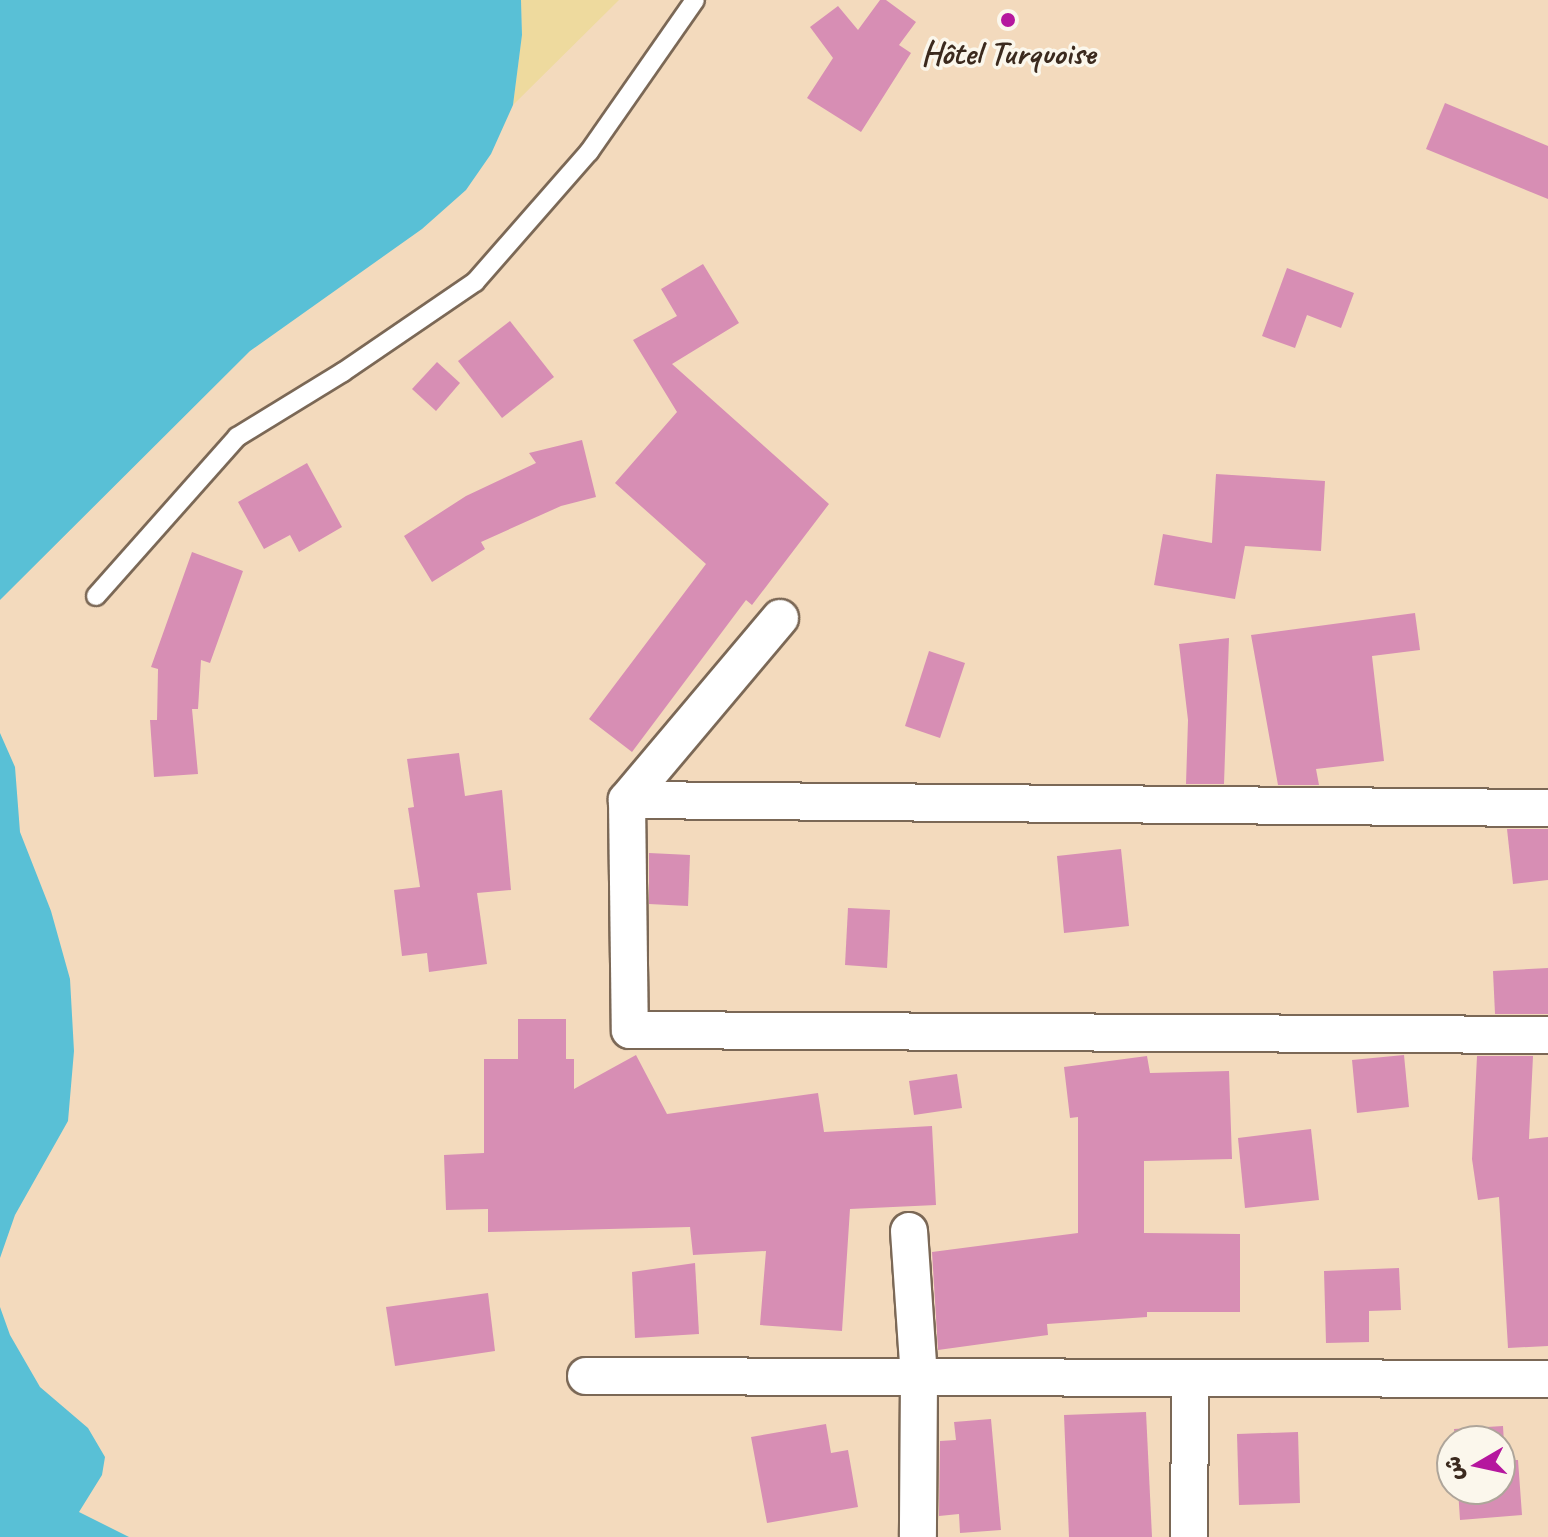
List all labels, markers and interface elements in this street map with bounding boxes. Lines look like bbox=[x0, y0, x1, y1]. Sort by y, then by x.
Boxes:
marker: Hôtel Turquoise bbox=[999, 11, 1017, 29]
place label: Hôtel Turquoise bbox=[921, 33, 1095, 73]
north arrow bbox=[1436, 1425, 1516, 1505]
text: ش bbox=[1439, 1454, 1470, 1483]

